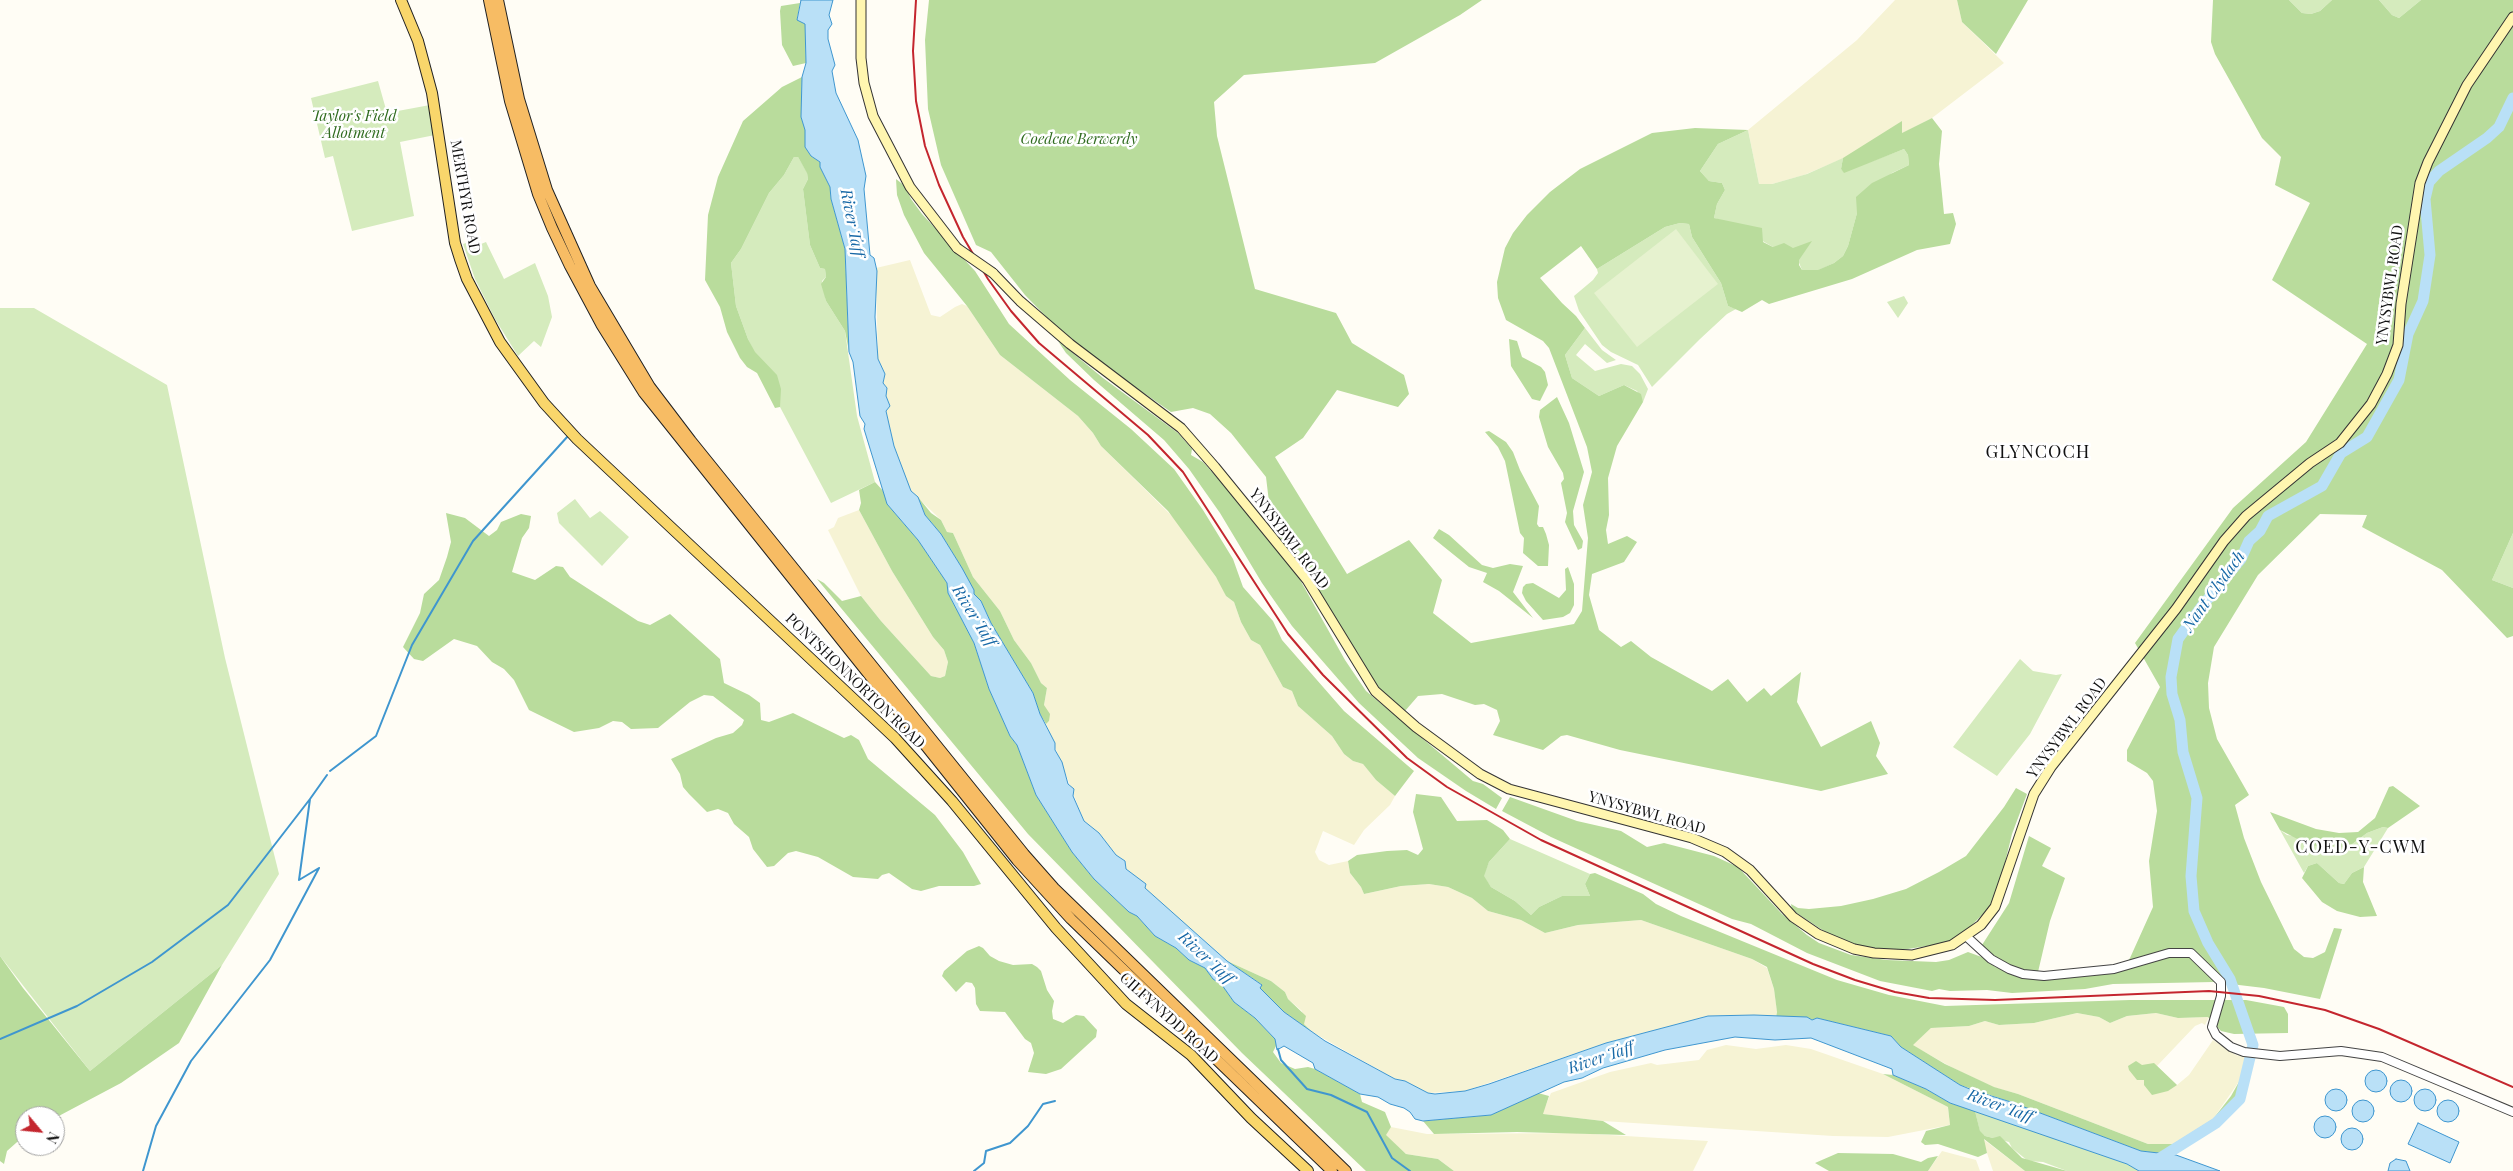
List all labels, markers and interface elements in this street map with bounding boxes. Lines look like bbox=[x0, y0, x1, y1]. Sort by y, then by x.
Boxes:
park label: Taylor's Field Allotment bbox=[311, 107, 397, 142]
park label: Coedcae Berwerdy bbox=[1021, 130, 1137, 148]
street label: MERTHYR ROAD bbox=[446, 139, 484, 255]
water label: River Taff bbox=[836, 188, 868, 258]
street label: YNYSYBWL ROAD bbox=[2373, 224, 2407, 346]
district label: GLYNCOCH bbox=[1985, 441, 2091, 463]
street label: YNYSYBWL ROAD bbox=[1245, 485, 1333, 593]
water label: Nant Clydach bbox=[2179, 547, 2249, 635]
water label: River Taff bbox=[948, 582, 1000, 650]
street label: PONTSHONNORTON ROAD bbox=[782, 610, 928, 752]
street label: YNYSYBWL ROAD bbox=[2023, 674, 2111, 782]
street label: YNYSYBWL ROAD bbox=[1586, 788, 1708, 838]
district label: COED-Y-CWM bbox=[2294, 836, 2428, 858]
water label: River Taff bbox=[1174, 928, 1238, 988]
street label: CILFYNYDD ROAD bbox=[1116, 969, 1222, 1067]
water label: River Taff bbox=[1566, 1038, 1636, 1078]
water label: River Taff bbox=[1965, 1085, 2035, 1127]
north arrow bbox=[15, 1106, 65, 1156]
text: N bbox=[42, 1129, 64, 1147]

